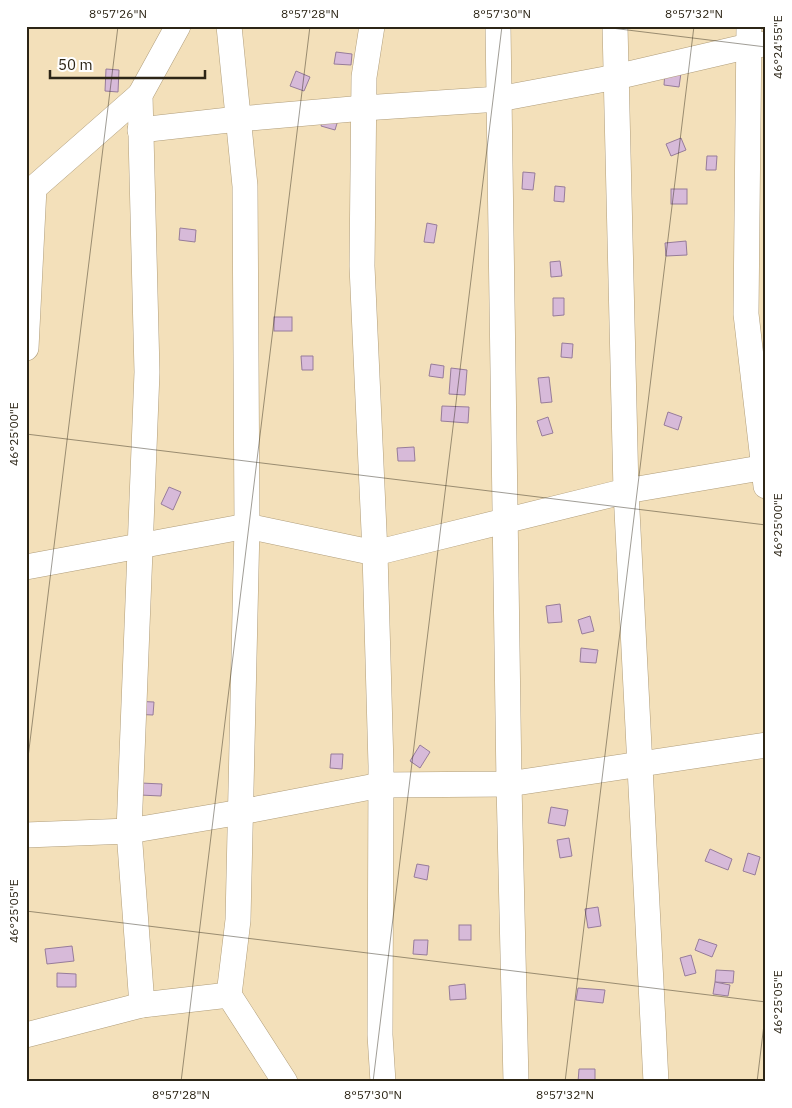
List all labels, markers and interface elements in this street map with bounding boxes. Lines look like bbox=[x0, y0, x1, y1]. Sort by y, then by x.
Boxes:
text: 8°57'26"N bbox=[89, 6, 147, 21]
text: 8°57'28"N bbox=[281, 6, 339, 21]
text: 8°57'30"N bbox=[473, 6, 531, 21]
text: 8°57'32"N bbox=[665, 6, 723, 21]
text: 46°24'55"E bbox=[770, 15, 785, 79]
scale bar bbox=[50, 48, 205, 80]
text: 50 m bbox=[58, 55, 93, 74]
text: 46°25'00"E bbox=[6, 402, 21, 466]
text: 46°25'00"E bbox=[770, 493, 785, 557]
text: 46°25'05"E bbox=[6, 879, 21, 943]
text: 46°25'05"E bbox=[770, 970, 785, 1034]
text: 8°57'28"N bbox=[152, 1087, 210, 1102]
text: 8°57'30"N bbox=[344, 1087, 402, 1102]
text: 8°57'32"N bbox=[536, 1087, 594, 1102]

